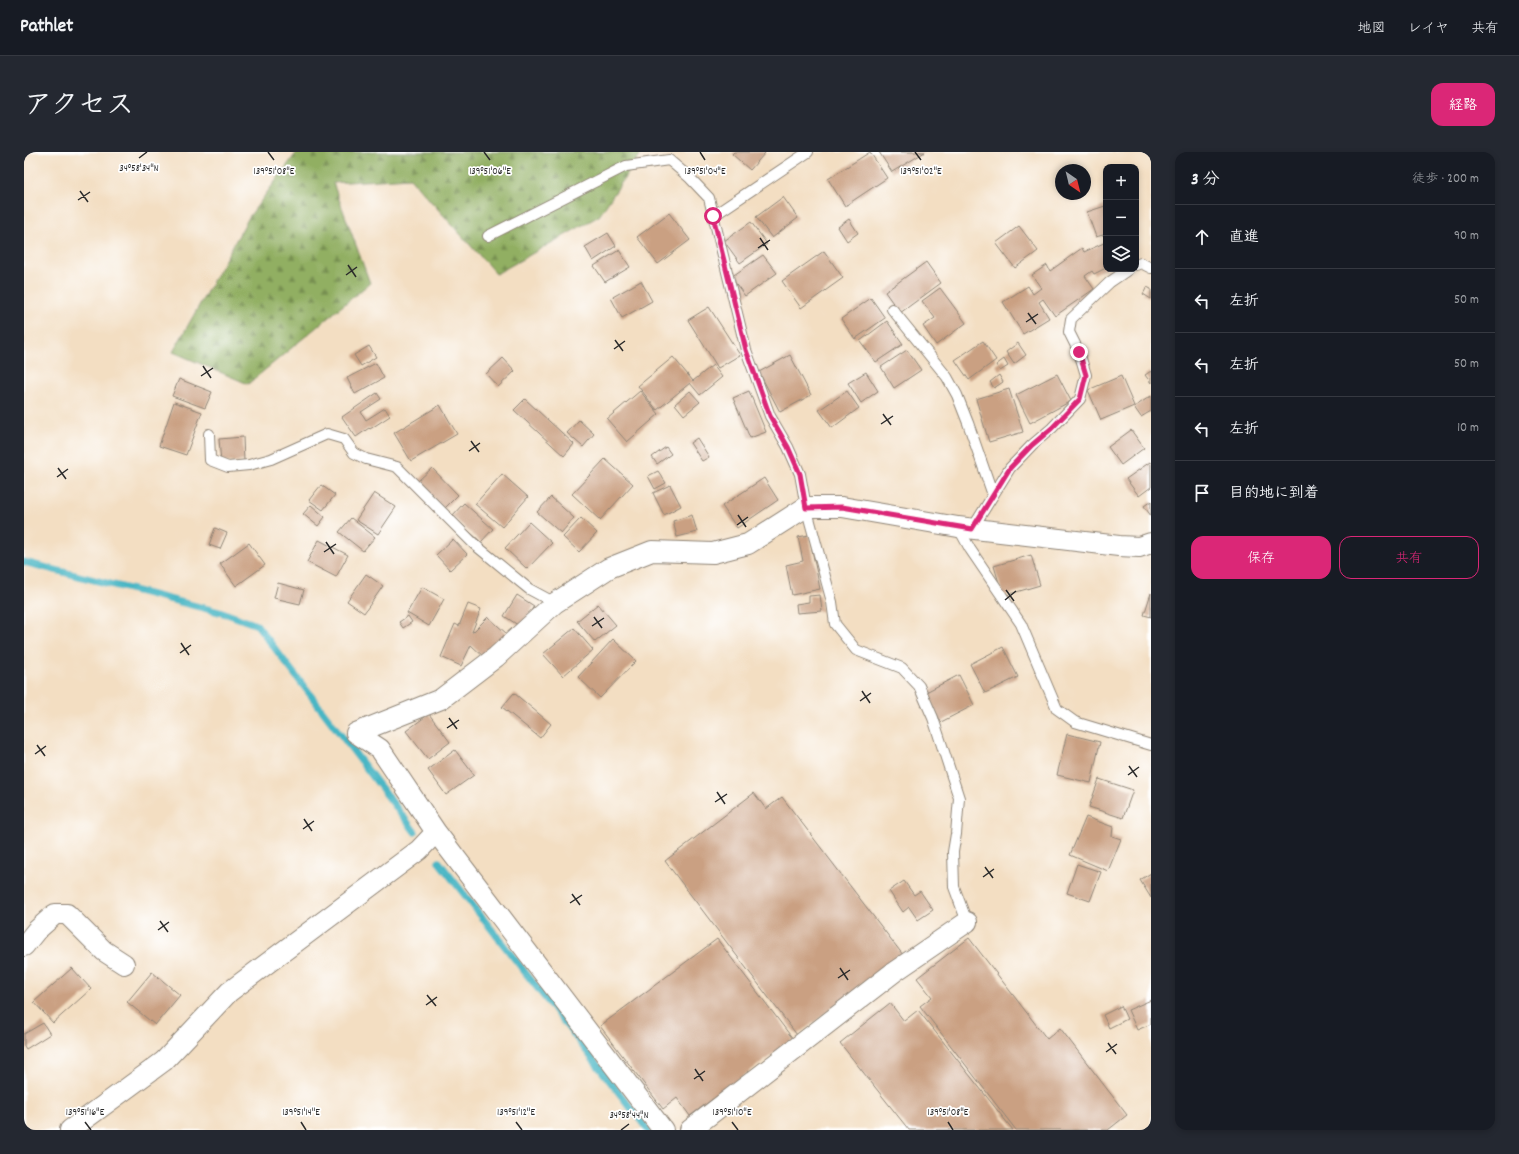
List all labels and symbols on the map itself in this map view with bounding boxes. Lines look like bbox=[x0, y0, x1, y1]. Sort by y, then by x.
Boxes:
text: 34°58'34"N bbox=[119, 162, 159, 176]
north arrow bbox=[1055, 164, 1091, 200]
text: 139°51'08"E bbox=[254, 165, 295, 179]
text: 139°51'06"E bbox=[469, 165, 511, 179]
text: 139°51'04"E bbox=[685, 165, 726, 179]
text: 139°51'02"E bbox=[900, 165, 942, 179]
route start bbox=[704, 207, 722, 225]
route end bbox=[1070, 343, 1088, 361]
text: 139°51'16"E bbox=[66, 1106, 105, 1120]
text: 139°51'14"E bbox=[282, 1106, 320, 1120]
text: 139°51'12"E bbox=[497, 1106, 535, 1120]
text: 139°51'10"E bbox=[713, 1106, 752, 1120]
text: 139°51'08"E bbox=[928, 1106, 969, 1120]
text: 34°58'44"N bbox=[609, 1109, 649, 1123]

